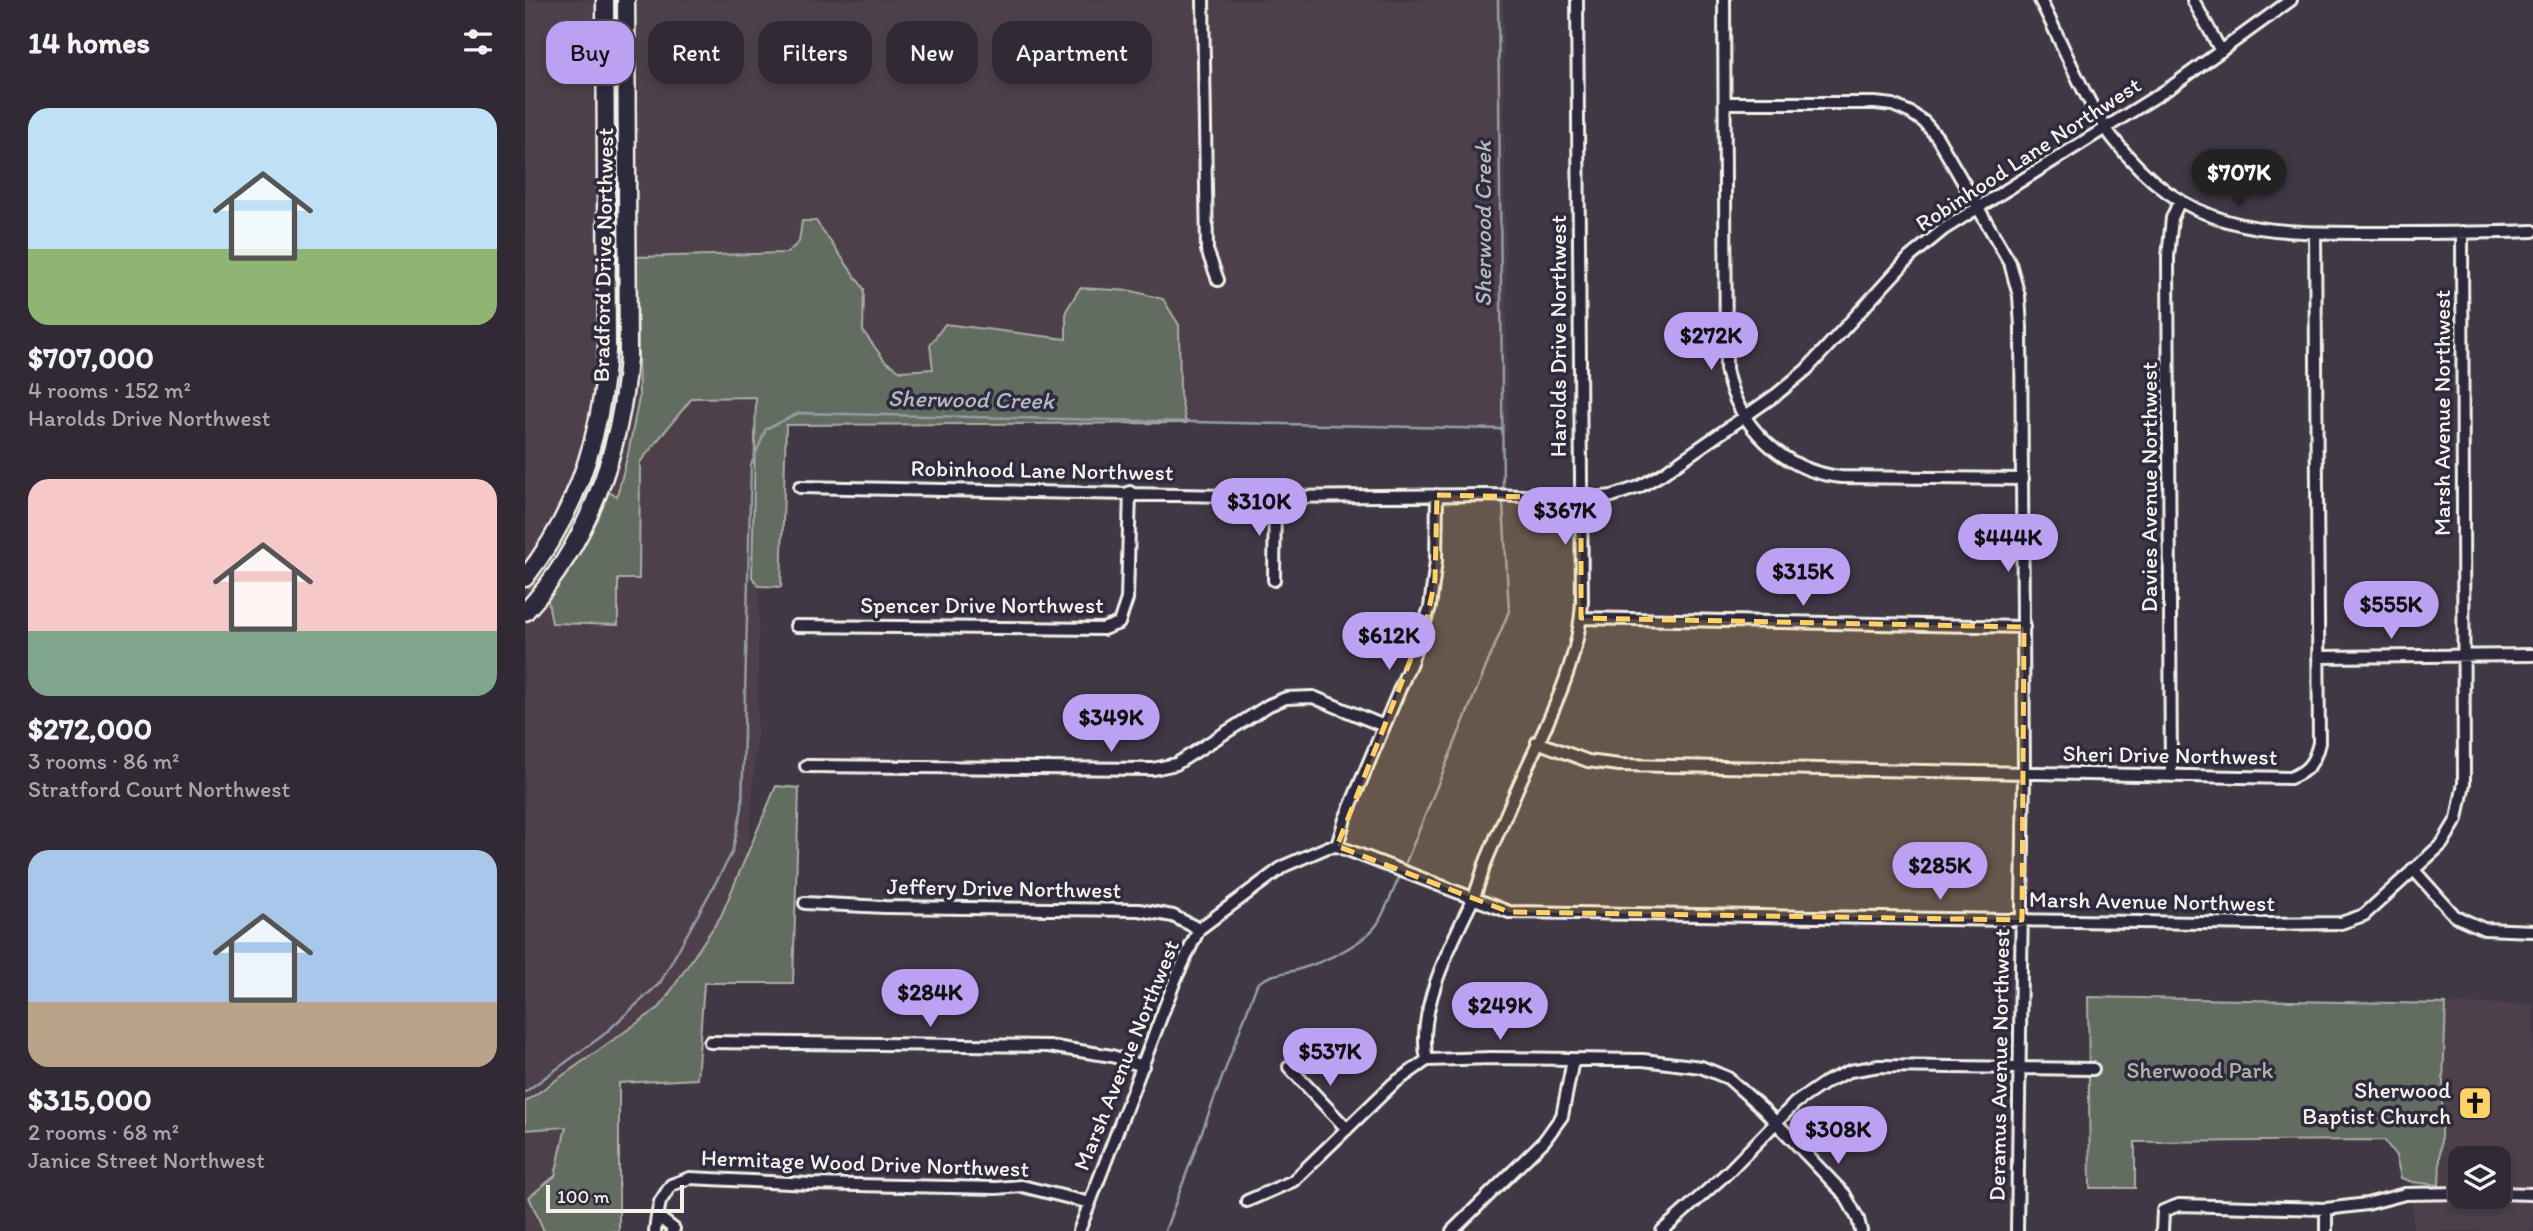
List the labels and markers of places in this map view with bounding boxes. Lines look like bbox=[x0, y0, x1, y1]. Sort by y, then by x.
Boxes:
pin: $707K bbox=[2190, 150, 2288, 209]
pin: $272K bbox=[1662, 312, 1760, 372]
pin: $310K bbox=[1210, 478, 1308, 538]
pin: $367K bbox=[1516, 488, 1614, 547]
pin: $444K bbox=[1959, 514, 2057, 574]
pin: $315K bbox=[1754, 548, 1852, 608]
pin: $555K bbox=[2342, 582, 2440, 641]
pin: $612K bbox=[1340, 612, 1438, 672]
pin: $349K bbox=[1062, 694, 1160, 754]
pin: $285K bbox=[1891, 842, 1989, 902]
pin: $284K bbox=[881, 970, 979, 1029]
pin: $249K bbox=[1451, 982, 1549, 1042]
pin: $537K bbox=[1281, 1028, 1379, 1088]
place label: Sherwood Baptist Church bbox=[2302, 1076, 2451, 1130]
church icon: Sherwood Baptist Church bbox=[2456, 1084, 2494, 1122]
pin: $308K bbox=[1789, 1106, 1887, 1166]

